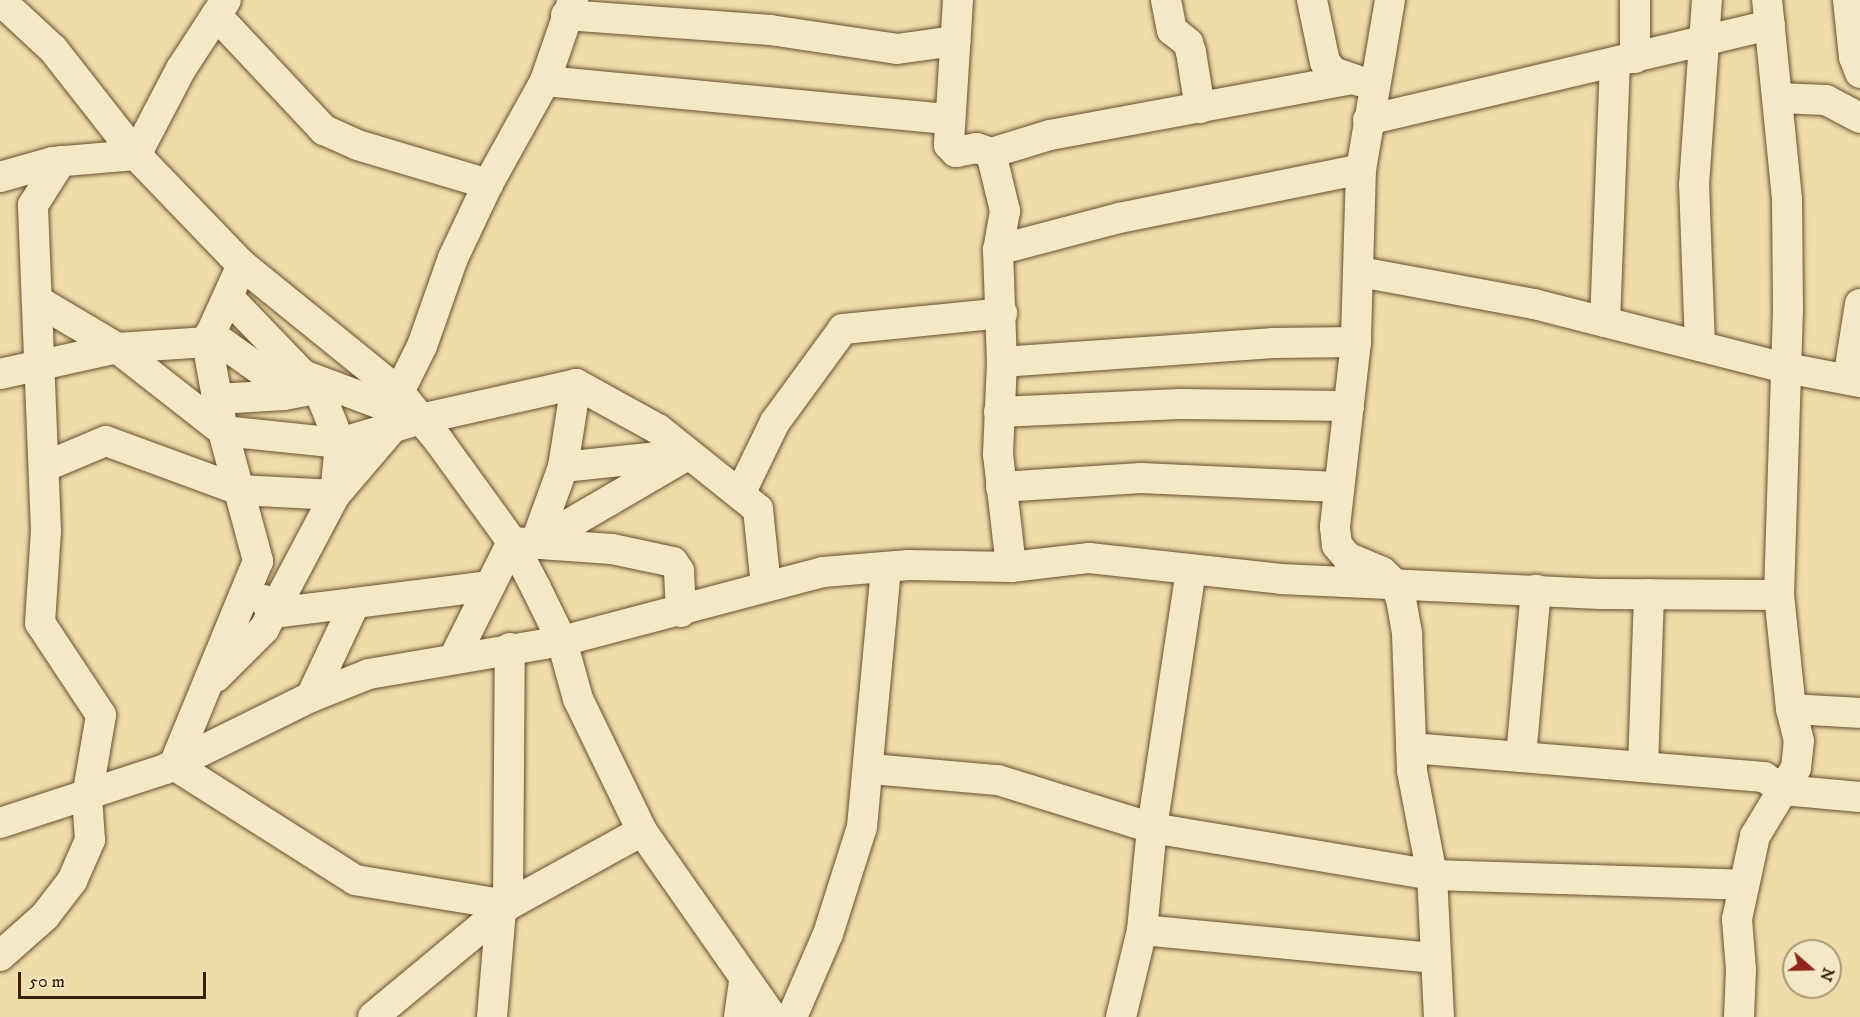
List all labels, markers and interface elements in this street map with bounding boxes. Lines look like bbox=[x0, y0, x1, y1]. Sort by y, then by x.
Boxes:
north arrow bbox=[1782, 939, 1842, 999]
scale bar bbox=[21, 960, 208, 998]
text: N bbox=[1815, 965, 1839, 984]
text: 50 m bbox=[29, 971, 65, 993]

